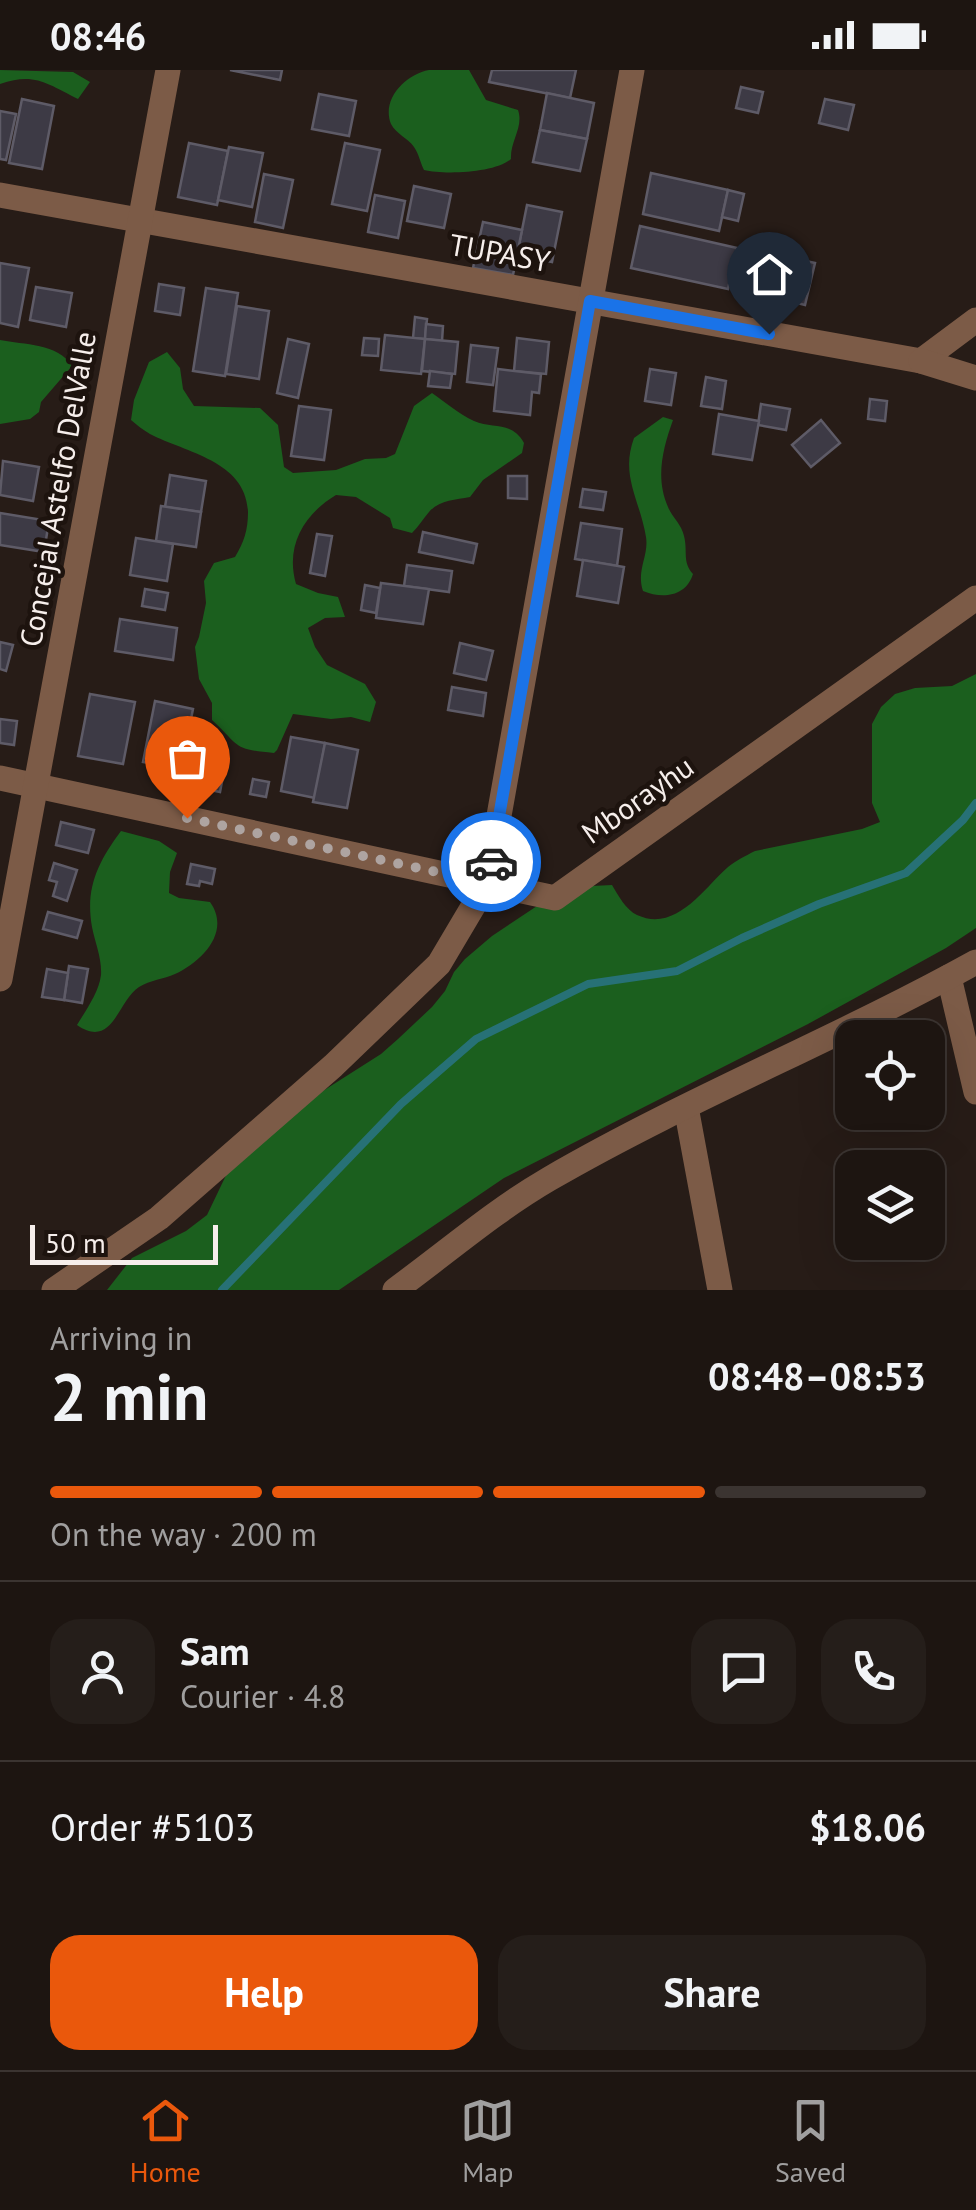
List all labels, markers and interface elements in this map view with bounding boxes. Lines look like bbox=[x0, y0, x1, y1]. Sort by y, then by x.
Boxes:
text: 08:46 bbox=[50, 11, 146, 60]
street label: TUPASY bbox=[447, 224, 554, 280]
pin bbox=[727, 232, 812, 335]
icon: home bbox=[742, 247, 797, 302]
street label: Concejal Astelfo DelValle bbox=[10, 328, 104, 650]
pin bbox=[145, 716, 230, 819]
icon: bag bbox=[160, 731, 215, 786]
street label: Mborayhu bbox=[574, 746, 700, 852]
courier bbox=[441, 812, 541, 912]
icon: car bbox=[464, 835, 519, 890]
map controls bbox=[835, 1020, 945, 1260]
button: locate bbox=[835, 1020, 945, 1130]
button: layers bbox=[835, 1150, 945, 1260]
scale bar bbox=[30, 1220, 218, 1264]
text: 50 m bbox=[45, 1224, 106, 1261]
text: Arriving in bbox=[50, 1317, 192, 1359]
text: 08:48–08:53 bbox=[708, 1351, 926, 1400]
text: 2 min bbox=[50, 1354, 209, 1438]
text: On the way · 200 m bbox=[50, 1513, 317, 1555]
button: person bbox=[50, 1619, 155, 1724]
button: chat bbox=[691, 1619, 796, 1724]
button: phone bbox=[821, 1619, 926, 1724]
text: Sam bbox=[180, 1626, 250, 1675]
text: Courier · 4.8 bbox=[180, 1675, 346, 1717]
text: Order #5103 bbox=[50, 1802, 255, 1851]
text: $18.06 bbox=[809, 1802, 926, 1851]
button: Help bbox=[50, 1935, 478, 2050]
button: Share bbox=[498, 1935, 926, 2050]
tab: Home bbox=[130, 2093, 201, 2190]
tab: Map bbox=[460, 2093, 515, 2190]
tab: Saved bbox=[775, 2093, 846, 2190]

